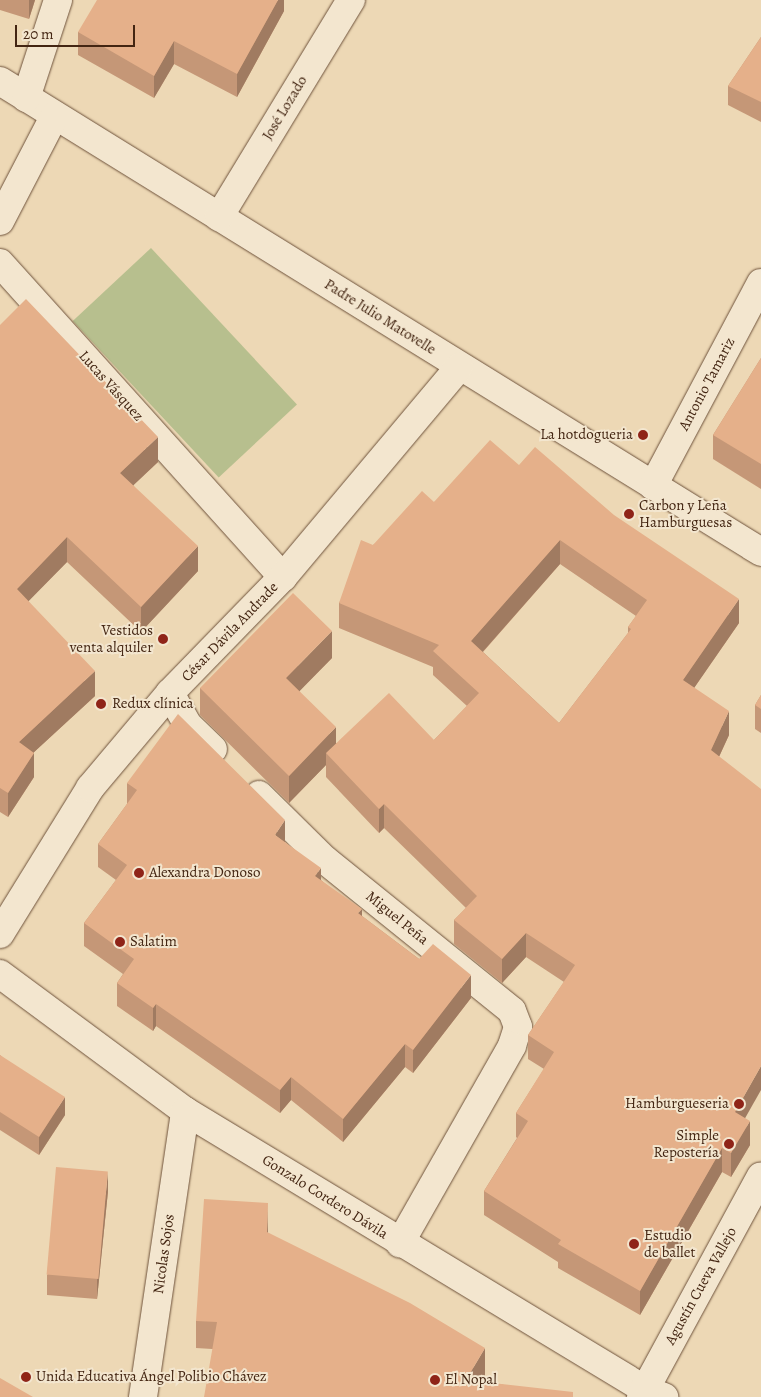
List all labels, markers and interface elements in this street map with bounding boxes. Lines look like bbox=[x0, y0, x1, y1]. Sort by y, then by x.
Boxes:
scale bar bbox=[18, 15, 138, 47]
text: 20 m bbox=[23, 24, 54, 44]
street label: José Lozado bbox=[259, 73, 311, 143]
street label: Padre Julio Matovelle bbox=[321, 275, 439, 359]
street label: Antonio Tamariz bbox=[675, 334, 739, 434]
street label: Lucas Vásquez bbox=[75, 347, 147, 425]
place label: La hotdogueria bbox=[540, 426, 633, 444]
marker: La hotdogueria bbox=[637, 429, 649, 441]
place label: Carbon y Leña Hamburguesas bbox=[639, 496, 732, 531]
marker: Carbon y Leña Hamburguesas bbox=[623, 508, 635, 520]
street label: César Dávila Andrade bbox=[178, 578, 282, 686]
place label: Vestidos venta alquiler bbox=[70, 621, 153, 656]
marker: Vestidos venta alquiler bbox=[157, 633, 169, 645]
place label: Redux clínica bbox=[112, 695, 194, 713]
marker: Redux clínica bbox=[94, 697, 108, 711]
place label: Alexandra Donoso bbox=[149, 864, 260, 882]
marker: Alexandra Donoso bbox=[133, 867, 145, 879]
street label: Miguel Peña bbox=[362, 887, 432, 949]
place label: Salatim bbox=[130, 933, 177, 951]
marker: Salatim bbox=[114, 936, 126, 948]
place label: Hamburgueseria bbox=[625, 1095, 729, 1113]
marker: Hamburgueseria bbox=[733, 1098, 745, 1110]
place label: Simple Repostería bbox=[654, 1126, 719, 1161]
marker: Simple Repostería bbox=[723, 1138, 735, 1150]
street label: Gonzalo Cordero Dávila bbox=[259, 1151, 391, 1243]
street label: Nicolas Sojos bbox=[149, 1213, 179, 1295]
street label: Agustín Cueva Vallejo bbox=[661, 1224, 741, 1348]
place label: Estudio de ballet bbox=[644, 1226, 695, 1261]
marker: Estudio de ballet bbox=[628, 1238, 640, 1250]
place label: Unida Educativa Ángel Polibio Chávez bbox=[36, 1368, 267, 1386]
marker: Unida Educativa Ángel Polibio Chávez bbox=[20, 1371, 32, 1383]
place label: El Nopal bbox=[445, 1371, 497, 1389]
marker: El Nopal bbox=[429, 1374, 441, 1386]

